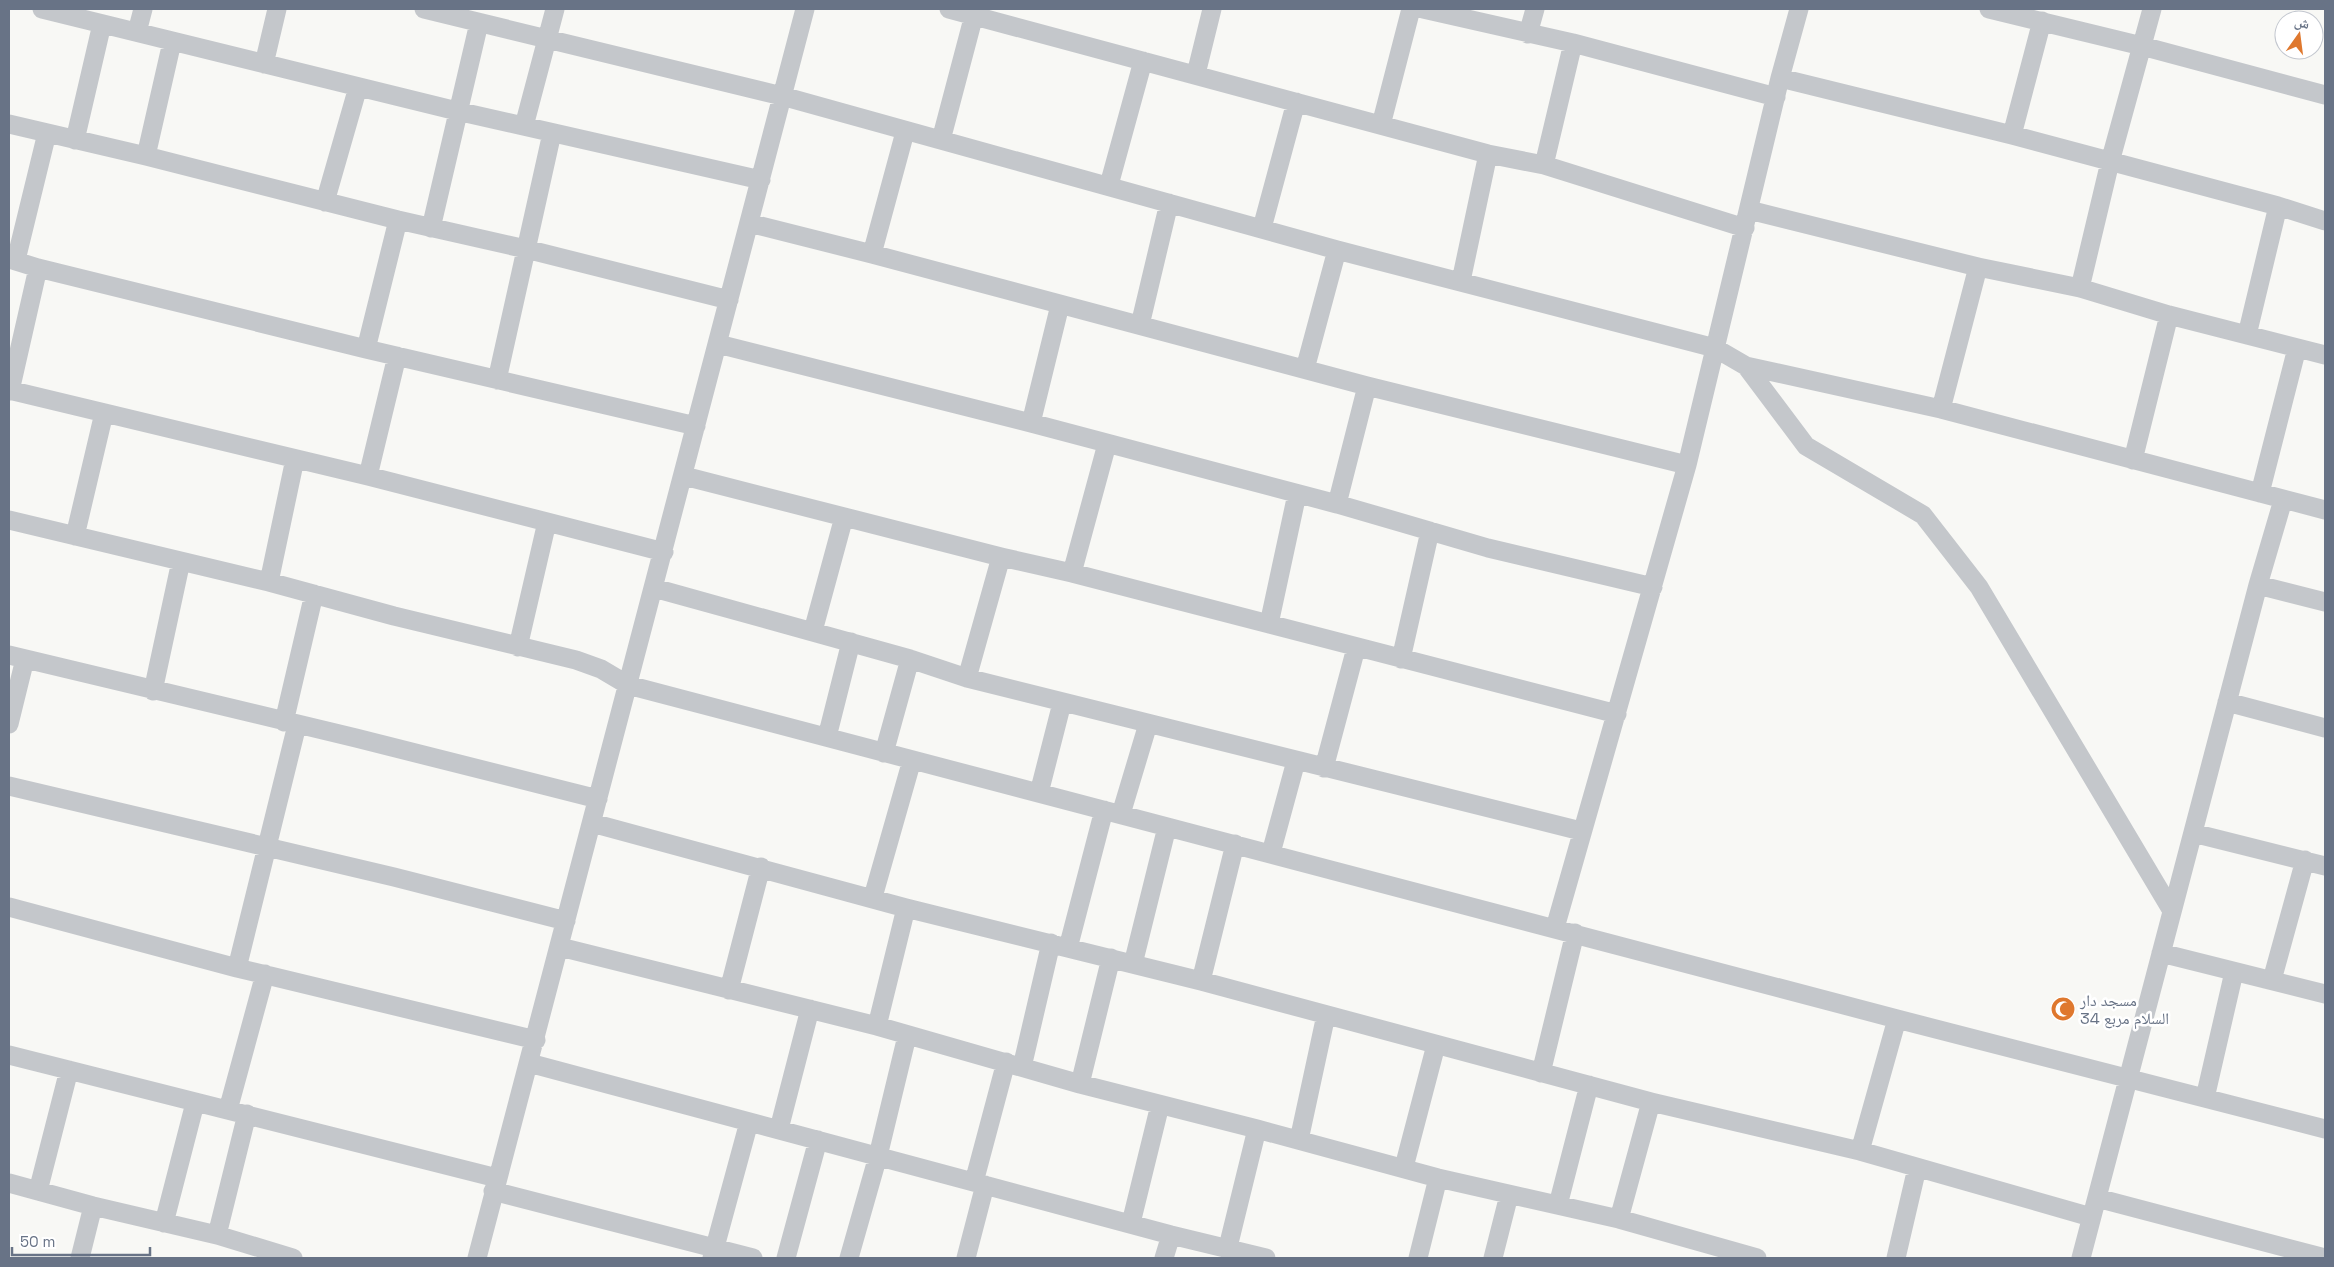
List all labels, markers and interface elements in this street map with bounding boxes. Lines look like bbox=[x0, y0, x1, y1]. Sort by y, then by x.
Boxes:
north arrow bbox=[2274, 10, 2324, 60]
text: ش bbox=[2293, 12, 2312, 33]
place label: مسجد دار السلام مربع 34 bbox=[2079, 990, 2169, 1029]
mosque icon: مسجد دار السلام مربع 34 bbox=[2050, 996, 2076, 1022]
scale bar bbox=[12, 1224, 150, 1256]
text: 50 m bbox=[20, 1232, 55, 1251]

